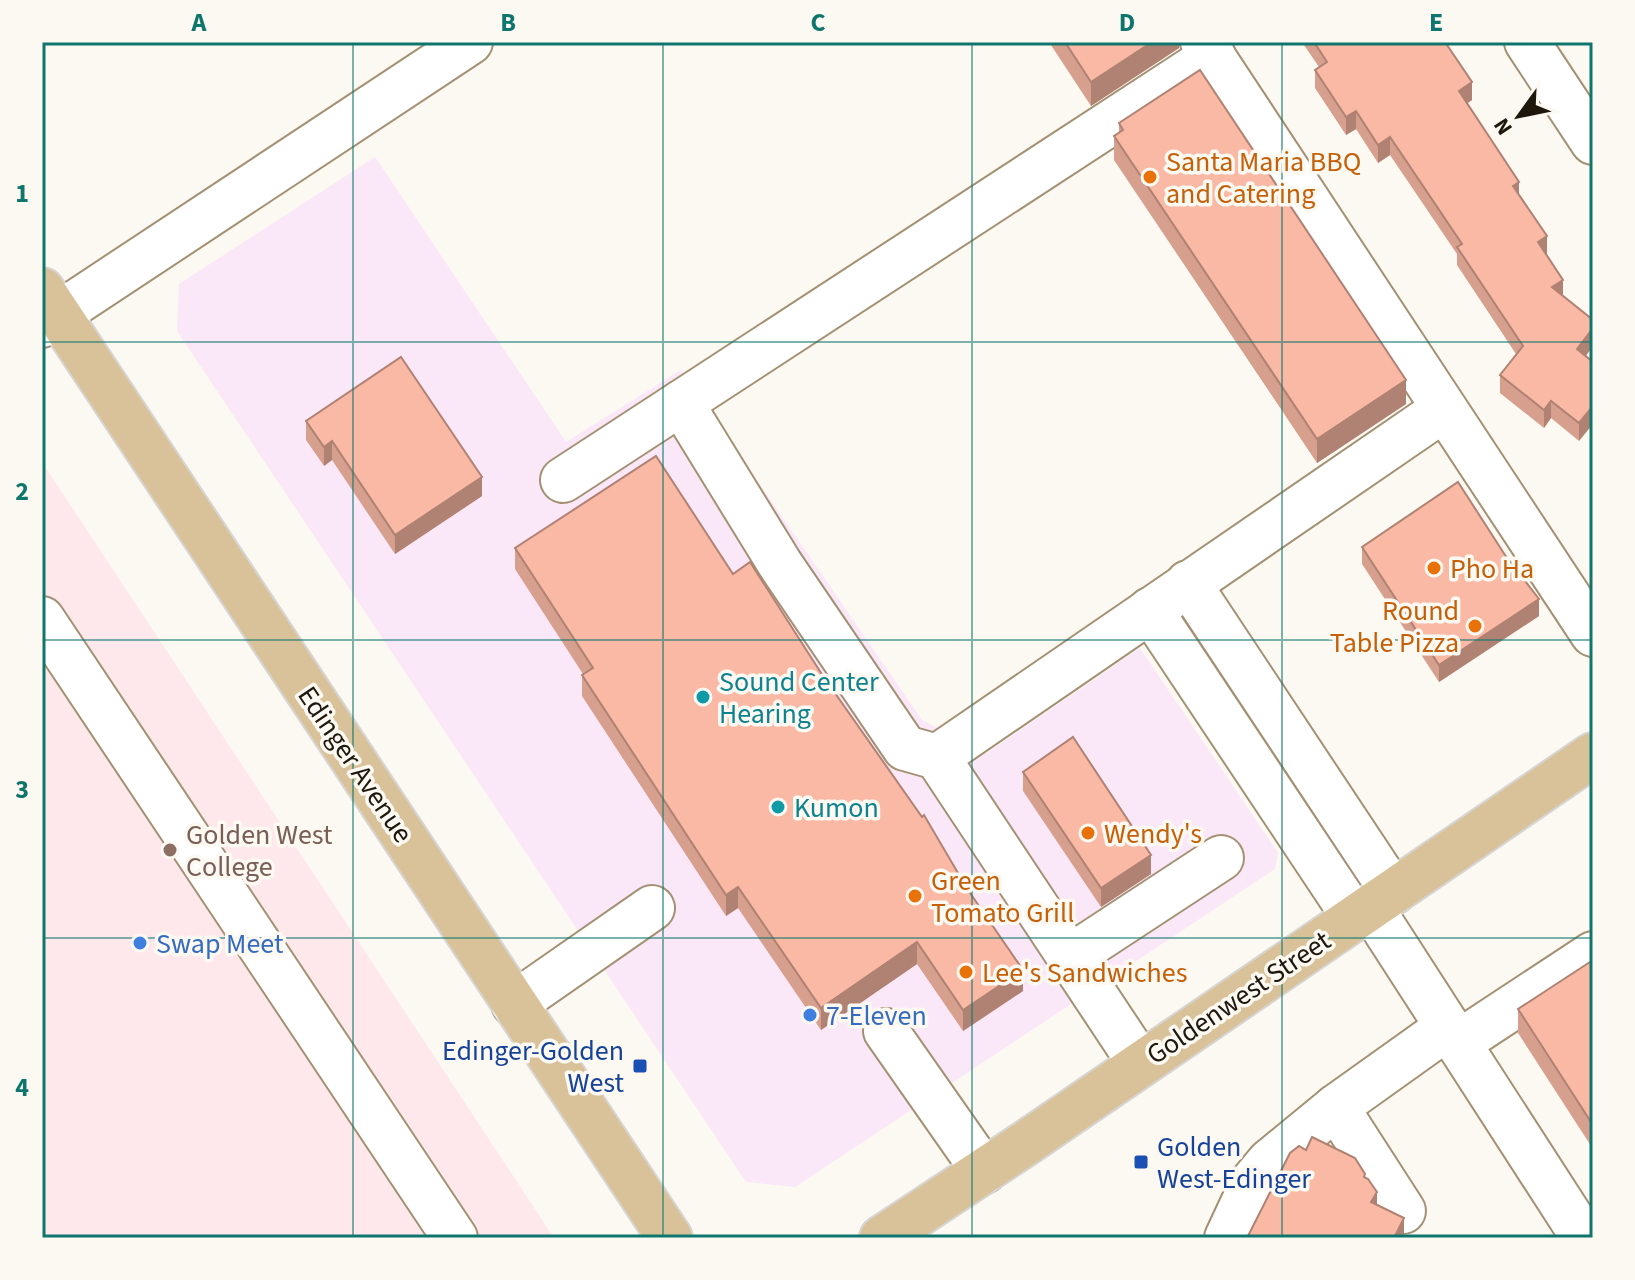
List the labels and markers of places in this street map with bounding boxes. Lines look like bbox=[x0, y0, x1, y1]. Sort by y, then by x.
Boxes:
place label: Santa Maria BBQ and Catering bbox=[1166, 142, 1361, 214]
marker: Santa Maria BBQ and Catering bbox=[1141, 168, 1159, 186]
place label: Pho Ha bbox=[1450, 549, 1534, 589]
marker: Pho Ha bbox=[1425, 559, 1443, 577]
place label: Round Table Pizza bbox=[1330, 591, 1459, 663]
marker: Round Table Pizza bbox=[1466, 617, 1484, 635]
place label: Sound Center Hearing bbox=[719, 662, 879, 734]
marker: Sound Center Hearing bbox=[694, 688, 712, 706]
place label: Kumon bbox=[794, 788, 879, 828]
marker: Kumon bbox=[769, 798, 787, 816]
place label: Wendy's bbox=[1104, 814, 1202, 854]
place label: Golden West College bbox=[186, 815, 333, 887]
marker: Wendy's bbox=[1079, 824, 1097, 842]
marker: Golden West College bbox=[161, 841, 179, 859]
place label: Green Tomato Grill bbox=[931, 861, 1074, 933]
marker: Green Tomato Grill bbox=[906, 887, 924, 905]
place label: Swap Meet bbox=[156, 924, 284, 964]
marker: Swap Meet bbox=[131, 934, 149, 952]
place label: Lee's Sandwiches bbox=[982, 953, 1187, 993]
marker: Lee's Sandwiches bbox=[957, 963, 975, 981]
place label: 7-Eleven bbox=[826, 996, 927, 1036]
marker: 7-Eleven bbox=[801, 1006, 819, 1024]
place label: Edinger-Golden West bbox=[442, 1031, 625, 1103]
marker: Edinger-Golden West bbox=[631, 1057, 649, 1075]
place label: Golden West-Edinger bbox=[1157, 1127, 1311, 1199]
marker: Golden West-Edinger bbox=[1132, 1153, 1150, 1171]

